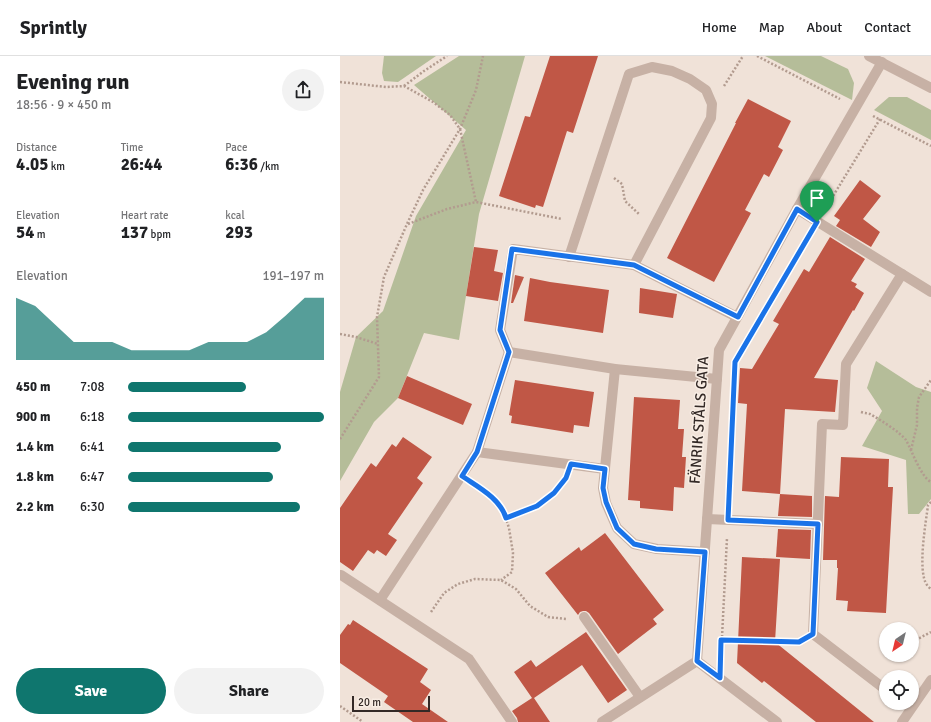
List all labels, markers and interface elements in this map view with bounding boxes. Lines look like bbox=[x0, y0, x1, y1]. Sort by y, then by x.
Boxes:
text: Sprintly bbox=[20, 16, 87, 40]
text: Home bbox=[702, 19, 737, 36]
text: Map bbox=[759, 19, 784, 36]
text: About bbox=[806, 19, 842, 36]
text: Contact bbox=[864, 19, 911, 36]
text: Evening run bbox=[16, 68, 130, 95]
button: share bbox=[282, 69, 324, 111]
text: 18:56 · 9 × 450 m bbox=[16, 97, 111, 113]
text: Distance bbox=[16, 141, 57, 154]
text: Time bbox=[121, 141, 143, 154]
text: Pace bbox=[225, 141, 248, 154]
text: 4.05 bbox=[16, 154, 48, 175]
text: 26:44 bbox=[121, 154, 162, 175]
text: 6:36 bbox=[225, 154, 258, 175]
text: km bbox=[48, 160, 65, 173]
text: /km bbox=[258, 160, 279, 173]
pin bbox=[800, 181, 834, 222]
icon: arrive bbox=[806, 187, 828, 209]
text: Elevation bbox=[16, 209, 60, 222]
text: Heart rate bbox=[121, 209, 168, 222]
text: kcal bbox=[225, 209, 245, 222]
text: 54 bbox=[16, 222, 34, 243]
text: 137 bbox=[121, 222, 148, 243]
text: 293 bbox=[225, 222, 253, 243]
text: m bbox=[34, 228, 46, 241]
text: bpm bbox=[148, 228, 171, 241]
text: Elevation bbox=[16, 268, 68, 284]
text: 191–197 m bbox=[262, 268, 324, 284]
street label: FÄNRIK STÅLS GATA bbox=[686, 355, 712, 485]
text: 450 m bbox=[16, 379, 50, 395]
text: 7:08 bbox=[80, 379, 105, 395]
text: 900 m bbox=[16, 409, 50, 425]
text: 6:18 bbox=[80, 409, 105, 425]
text: 1.4 km bbox=[16, 439, 54, 455]
text: 6:41 bbox=[80, 439, 105, 455]
text: 1.8 km bbox=[16, 469, 54, 485]
text: 6:47 bbox=[80, 469, 105, 485]
text: 2.2 km bbox=[16, 499, 54, 515]
text: 6:30 bbox=[80, 499, 105, 515]
north arrow bbox=[879, 622, 919, 662]
map controls bbox=[879, 622, 919, 710]
button: Save bbox=[16, 668, 166, 714]
button: Share bbox=[174, 668, 324, 714]
button: locate bbox=[879, 670, 919, 710]
scale bar bbox=[352, 694, 430, 713]
text: 20 m bbox=[358, 696, 381, 709]

